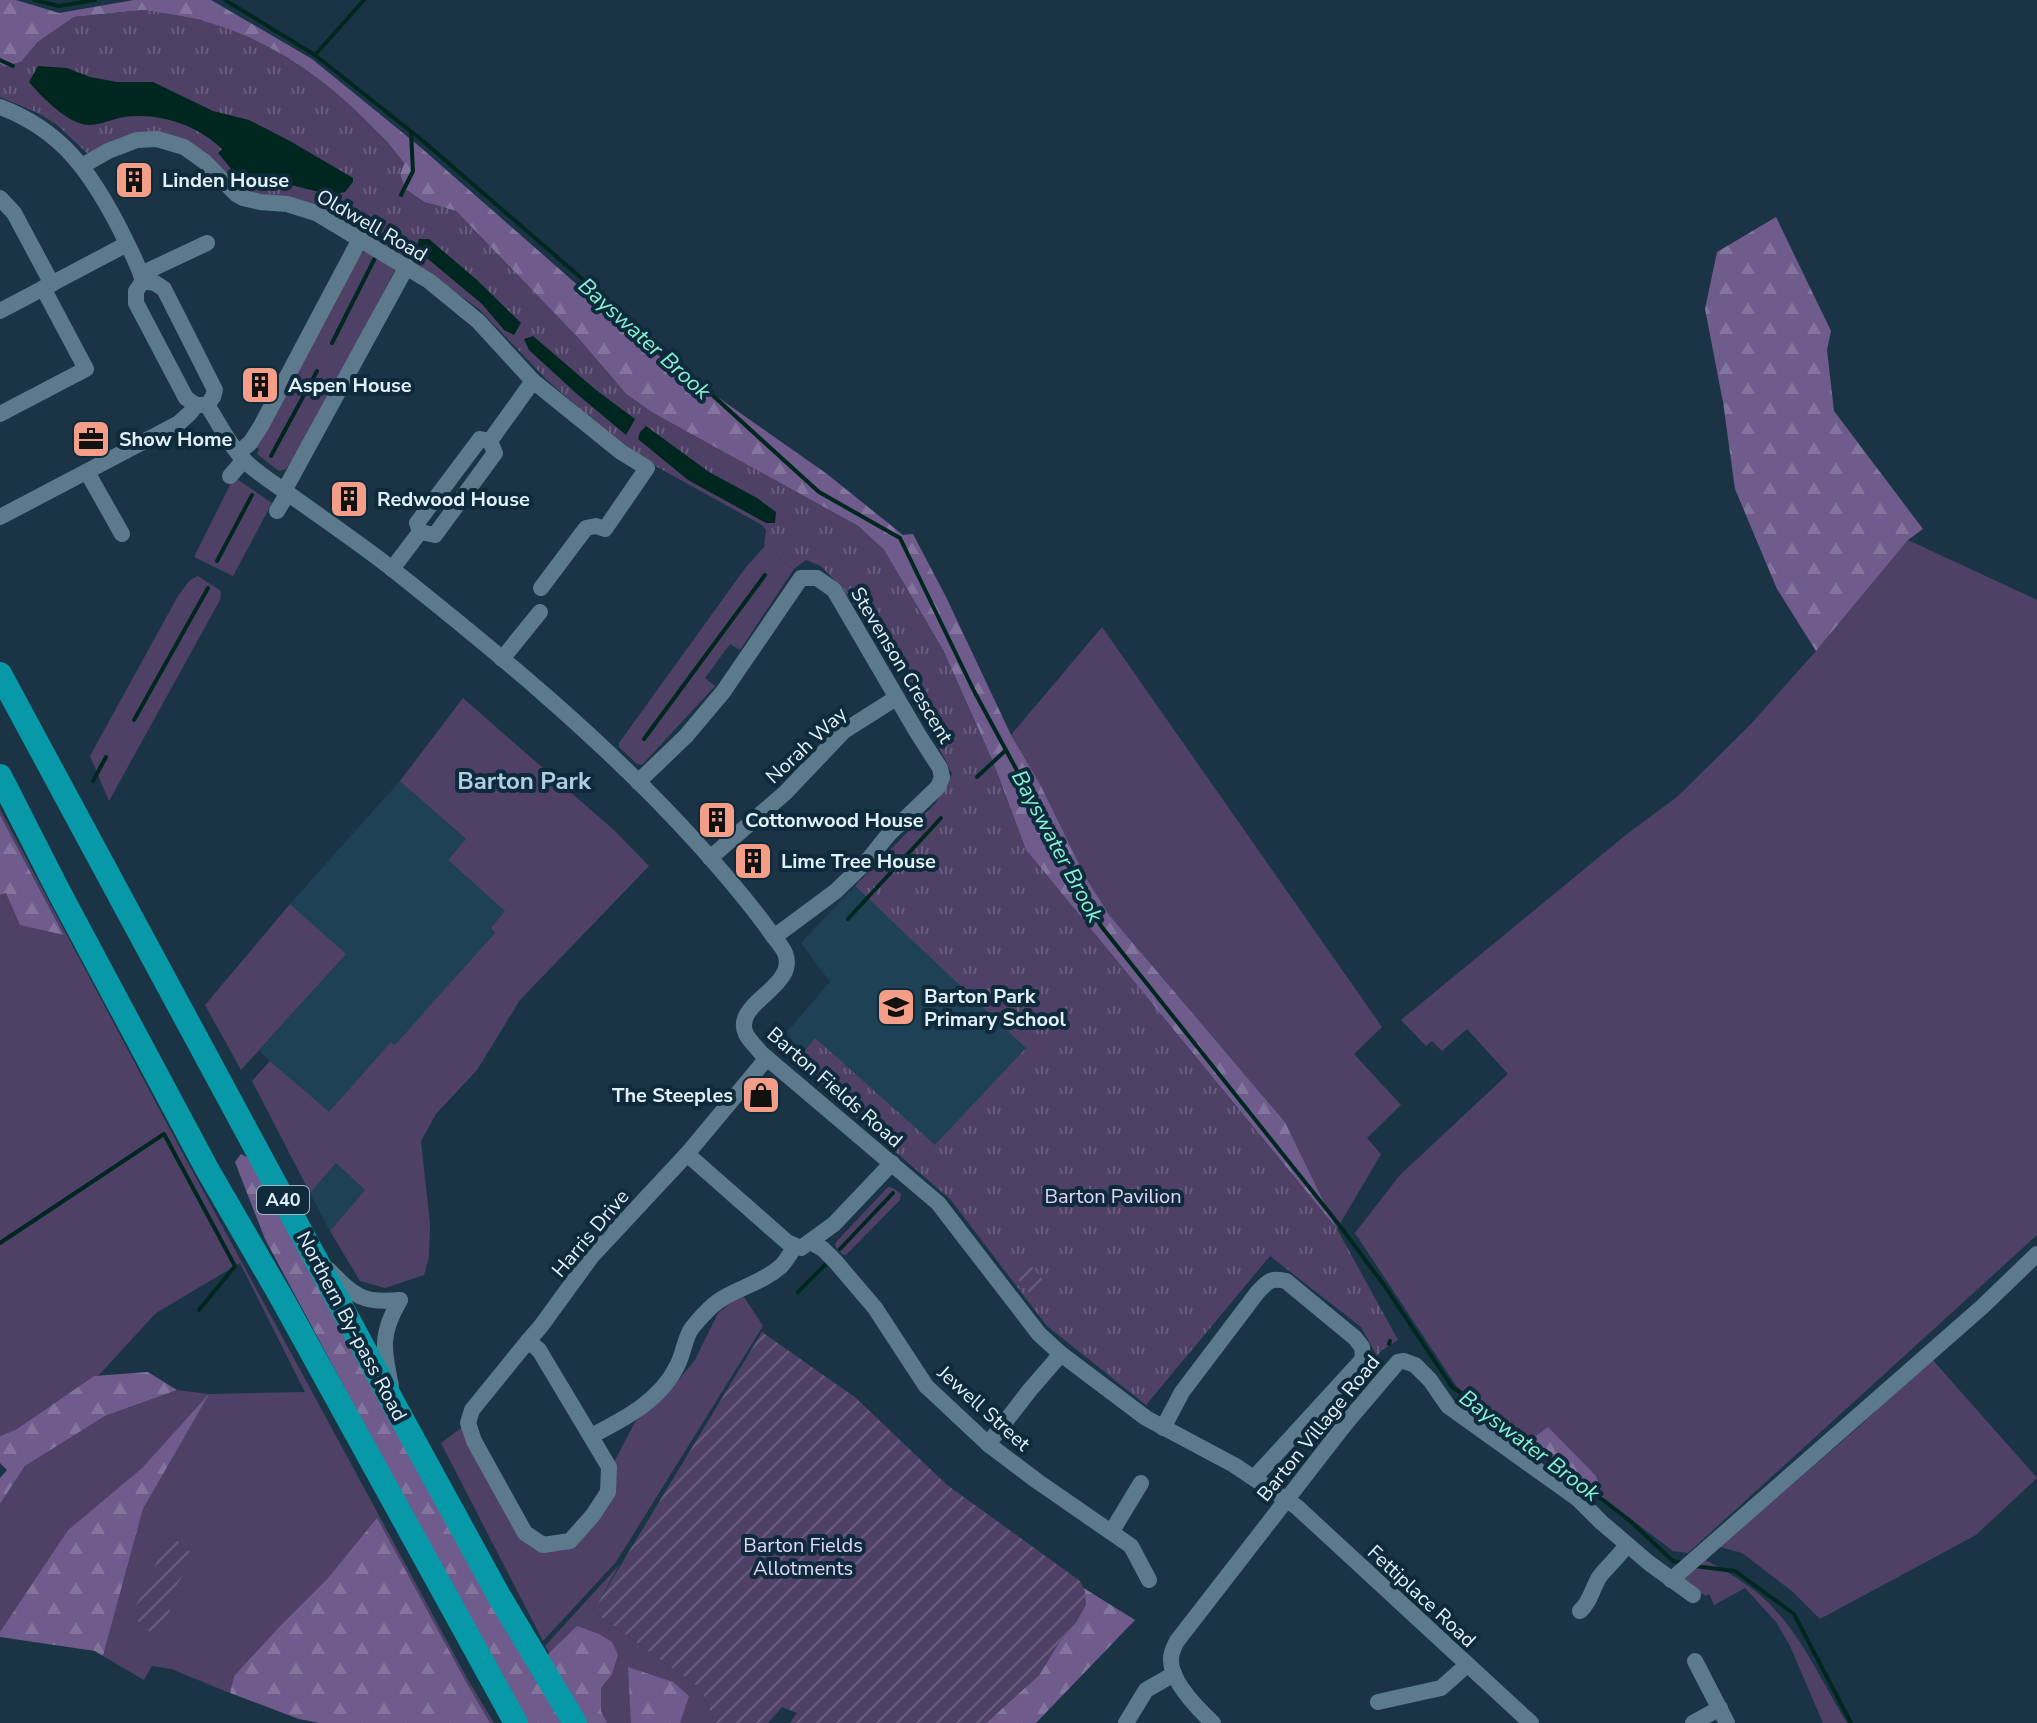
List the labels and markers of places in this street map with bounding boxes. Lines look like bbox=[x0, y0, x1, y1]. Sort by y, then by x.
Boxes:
building icon: Linden House bbox=[113, 159, 155, 201]
place label: Linden House bbox=[162, 167, 289, 194]
building icon: Aspen House bbox=[239, 364, 281, 406]
place label: Aspen House bbox=[288, 372, 412, 399]
office icon: Show Home bbox=[70, 418, 112, 460]
place label: Show Home bbox=[119, 426, 233, 453]
building icon: Redwood House bbox=[328, 478, 370, 520]
place label: Redwood House bbox=[377, 486, 530, 513]
building icon: Cottonwood House bbox=[696, 799, 738, 841]
place label: Cottonwood House bbox=[745, 807, 924, 834]
building icon: Lime Tree House bbox=[732, 840, 774, 882]
place label: Lime Tree House bbox=[781, 848, 936, 875]
place label: Barton Park Primary School bbox=[924, 983, 1066, 1033]
school or university icon: Barton Park Primary School bbox=[875, 986, 917, 1028]
shop icon: The Steeples bbox=[740, 1074, 782, 1116]
place label: The Steeples bbox=[612, 1082, 733, 1109]

